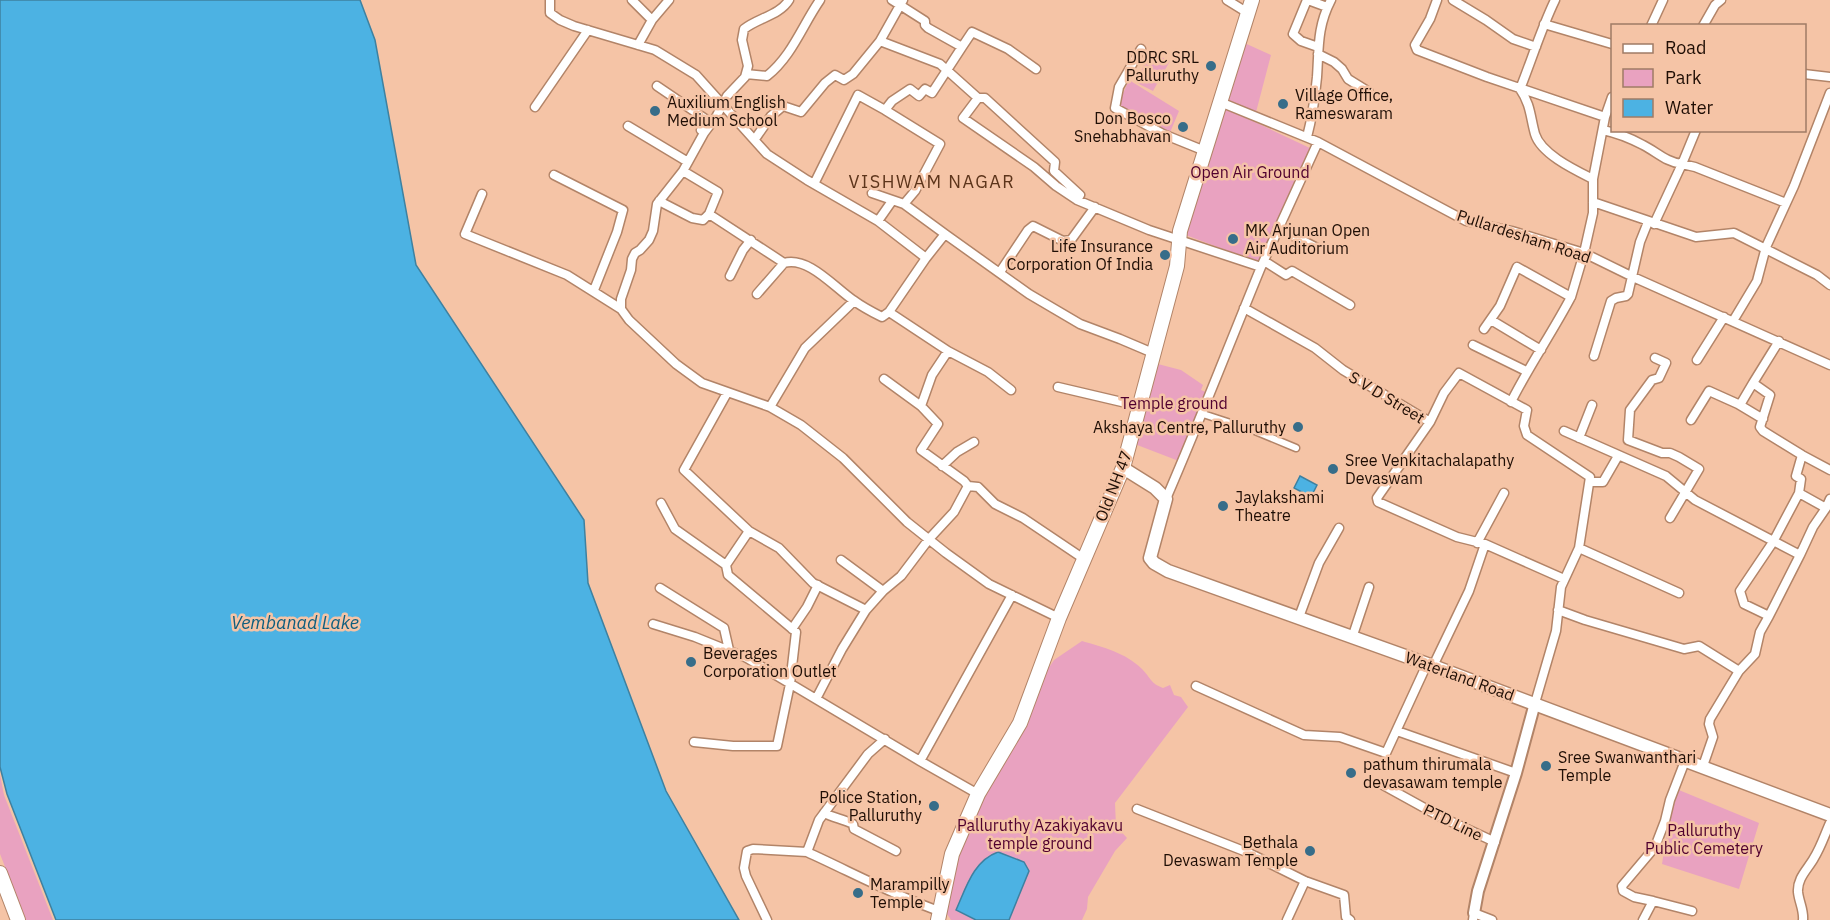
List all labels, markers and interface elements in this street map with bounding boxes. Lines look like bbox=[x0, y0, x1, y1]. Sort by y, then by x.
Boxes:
legend bbox=[1611, 24, 1806, 132]
text: Road bbox=[1665, 36, 1706, 59]
place label: DDRC SRL Palluruthy bbox=[1126, 47, 1199, 85]
marker: DDRC SRL Palluruthy bbox=[1204, 59, 1218, 73]
text: Park bbox=[1665, 66, 1702, 89]
place label: Village Office, Rameswaram bbox=[1295, 85, 1393, 123]
place label: Auxilium English Medium School bbox=[667, 92, 786, 130]
text: Water bbox=[1665, 96, 1714, 119]
marker: Village Office, Rameswaram bbox=[1276, 97, 1290, 111]
marker: Auxilium English Medium School bbox=[648, 104, 662, 118]
place label: Don Bosco Snehabhavan bbox=[1074, 108, 1171, 146]
marker: Don Bosco Snehabhavan bbox=[1176, 120, 1190, 134]
park label: Open Air Ground bbox=[1190, 162, 1310, 182]
district label: VISHWAM NAGAR bbox=[849, 170, 1015, 193]
street label: Pullardesham Road bbox=[1454, 205, 1594, 267]
place label: MK Arjunan Open Air Auditorium bbox=[1245, 220, 1370, 258]
marker: MK Arjunan Open Air Auditorium bbox=[1226, 232, 1240, 246]
place label: Life Insurance Corporation Of India bbox=[1007, 236, 1153, 274]
marker: Life Insurance Corporation Of India bbox=[1158, 248, 1172, 262]
street label: S V D Street bbox=[1345, 367, 1429, 427]
park label: Temple ground bbox=[1120, 393, 1228, 413]
place label: Akshaya Centre, Palluruthy bbox=[1093, 417, 1286, 437]
marker: Akshaya Centre, Palluruthy bbox=[1291, 420, 1305, 434]
street label: Old NH 47 bbox=[1090, 448, 1136, 524]
place label: Sree Venkitachalapathy Devaswam bbox=[1345, 450, 1514, 488]
marker: Sree Venkitachalapathy Devaswam bbox=[1326, 462, 1340, 476]
place label: Jaylakshami Theatre bbox=[1235, 487, 1324, 525]
marker: Jaylakshami Theatre bbox=[1216, 499, 1230, 513]
water label: Vembanad Lake bbox=[231, 611, 359, 634]
place label: Beverages Corporation Outlet bbox=[703, 643, 837, 681]
street label: Waterland Road bbox=[1403, 647, 1517, 705]
marker: Beverages Corporation Outlet bbox=[684, 655, 698, 669]
place label: Sree Swanwanthari Temple bbox=[1558, 747, 1696, 785]
place label: pathum thirumala devasawam temple bbox=[1363, 754, 1503, 792]
marker: Sree Swanwanthari Temple bbox=[1539, 759, 1553, 773]
marker: pathum thirumala devasawam temple bbox=[1344, 766, 1358, 780]
place label: Police Station, Palluruthy bbox=[819, 787, 922, 825]
marker: Police Station, Palluruthy bbox=[927, 799, 941, 813]
street label: PTD Line bbox=[1420, 799, 1486, 845]
park label: Palluruthy Azakiyakavu temple ground bbox=[957, 815, 1123, 853]
park label: Palluruthy Public Cemetery bbox=[1645, 820, 1763, 858]
place label: Bethala Devaswam Temple bbox=[1163, 832, 1298, 870]
marker: Bethala Devaswam Temple bbox=[1303, 844, 1317, 858]
place label: Marampilly Temple bbox=[870, 874, 950, 912]
marker: Marampilly Temple bbox=[851, 886, 865, 900]

